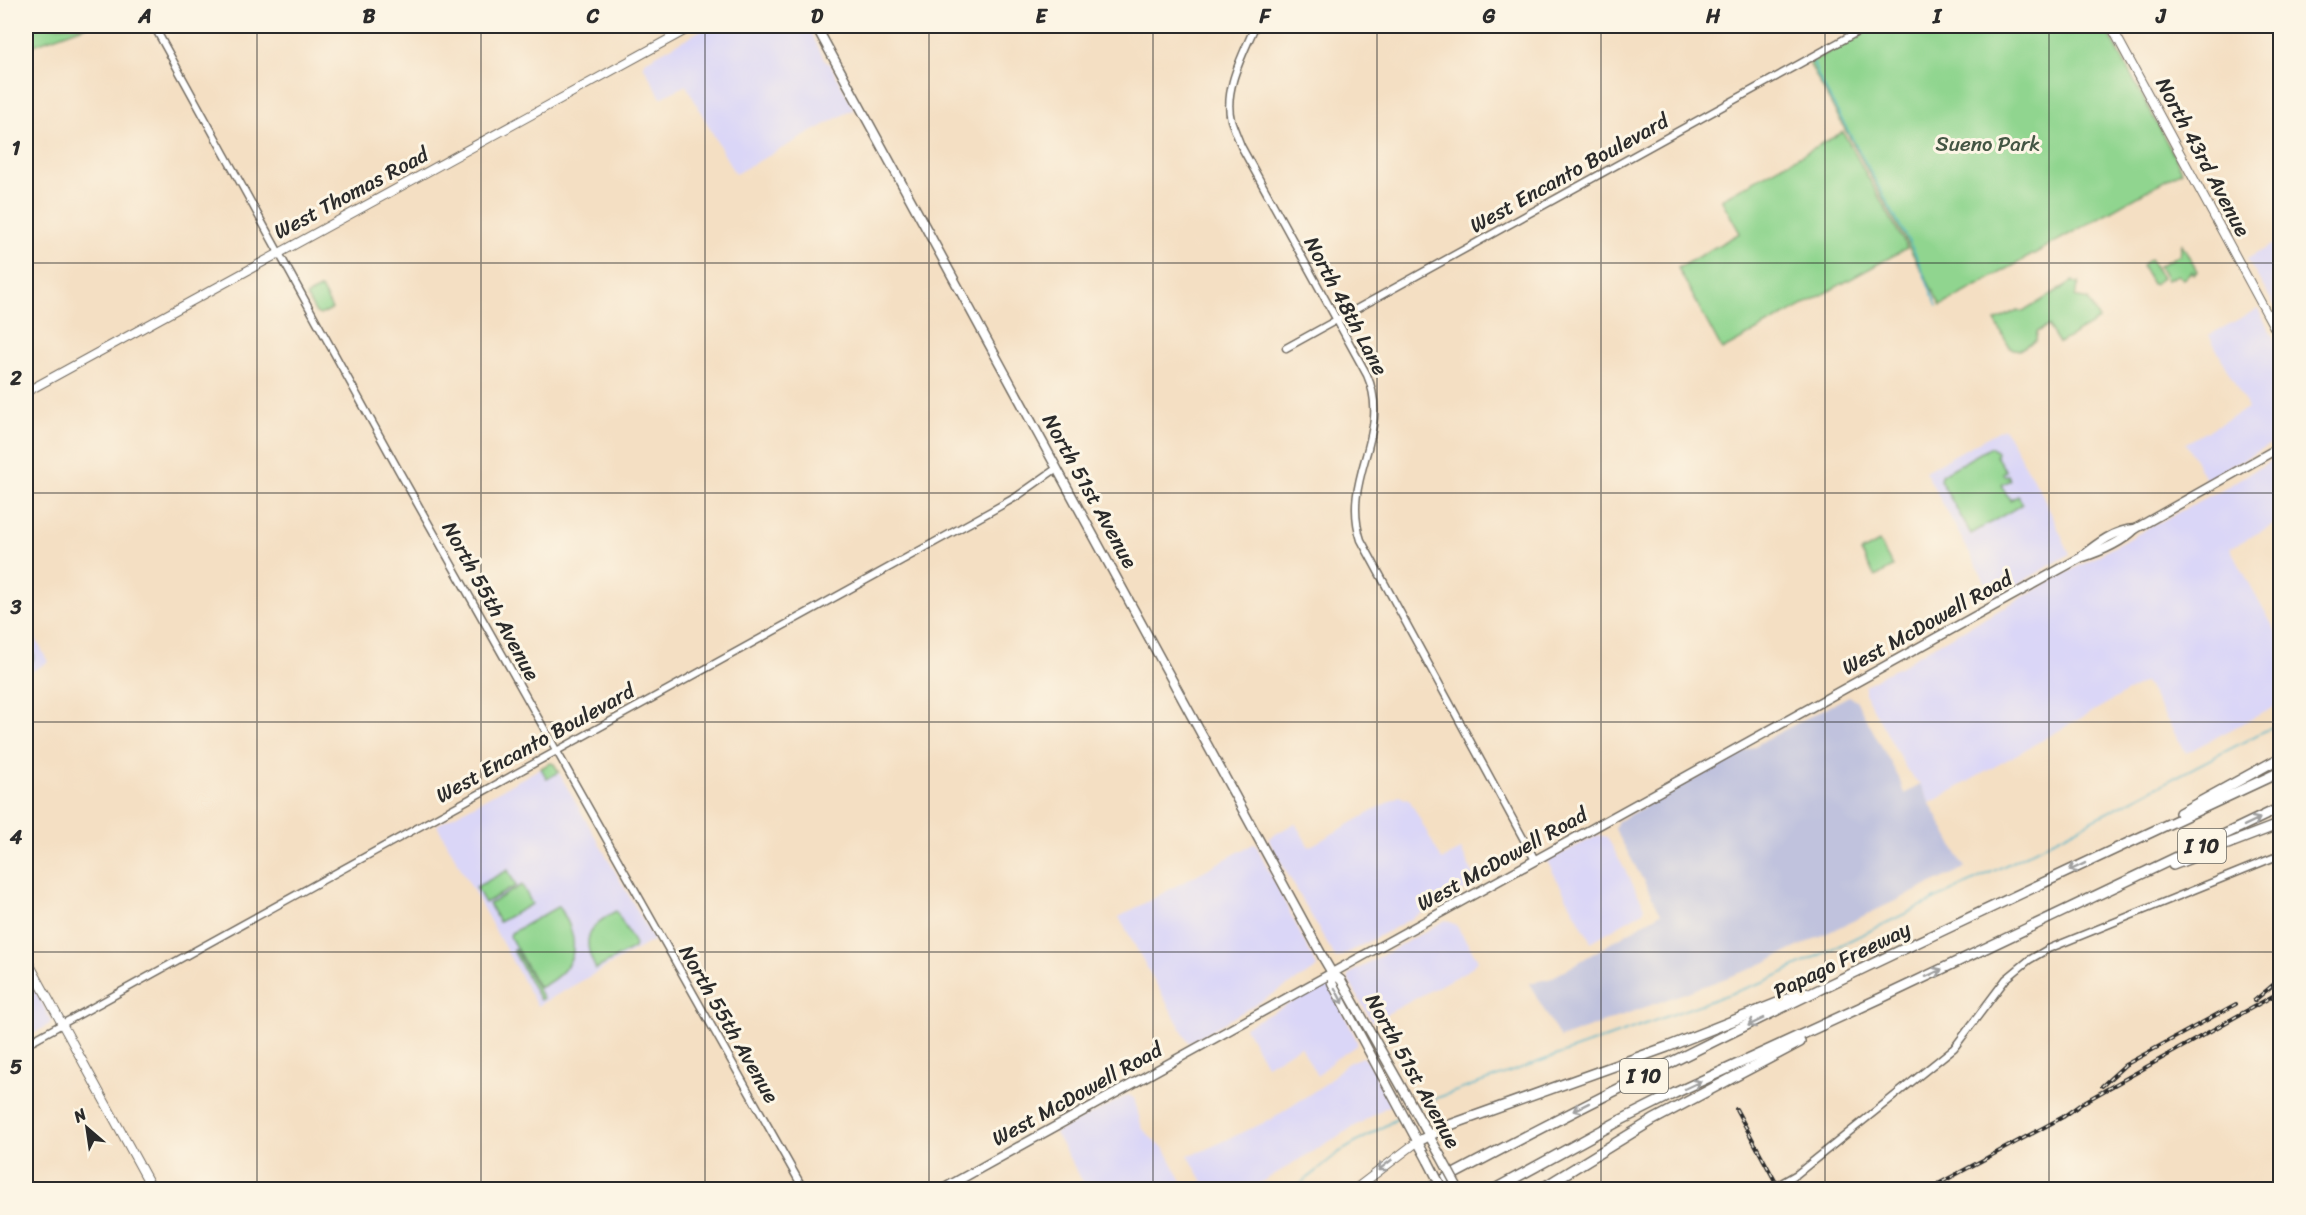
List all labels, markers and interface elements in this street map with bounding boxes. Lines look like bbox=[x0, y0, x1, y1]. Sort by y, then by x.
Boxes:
text: A bbox=[137, 0, 152, 34]
text: B bbox=[363, 0, 376, 34]
text: C bbox=[586, 0, 600, 34]
text: D bbox=[811, 0, 824, 34]
text: E bbox=[1035, 0, 1048, 34]
text: F bbox=[1259, 0, 1272, 34]
text: G bbox=[1482, 0, 1496, 34]
text: H bbox=[1705, 0, 1721, 34]
text: I bbox=[1932, 0, 1943, 34]
text: J bbox=[2155, 0, 2167, 34]
street label: North 43rd Avenue bbox=[2145, 70, 2261, 244]
street label: West Encanto Boulevard bbox=[1462, 101, 1677, 244]
park label: Sueno Park bbox=[1935, 125, 2041, 163]
text: 1 bbox=[12, 131, 21, 166]
street label: West Thomas Road bbox=[267, 135, 437, 250]
street label: North 48th Lane bbox=[1293, 229, 1399, 383]
text: 2 bbox=[9, 361, 22, 396]
street label: North 51st Avenue bbox=[1032, 406, 1148, 576]
street label: North 55th Avenue bbox=[431, 514, 551, 688]
street label: West McDowell Road bbox=[1835, 559, 2021, 686]
text: 3 bbox=[10, 590, 22, 625]
street label: West Encanto Boulevard bbox=[428, 671, 643, 814]
street label: West McDowell Road bbox=[1410, 795, 1596, 922]
one-way arrow bbox=[2242, 816, 2260, 827]
text: 4 bbox=[9, 820, 23, 855]
road number: I 10 bbox=[2178, 829, 2226, 863]
one-way arrow bbox=[2069, 862, 2087, 874]
street label: Papago Freeway bbox=[1767, 910, 1917, 1010]
street label: North 55th Avenue bbox=[668, 938, 790, 1110]
one-way arrow bbox=[1924, 967, 1942, 979]
street label: North 51st Avenue bbox=[1355, 986, 1471, 1156]
one-way arrow bbox=[1334, 987, 1345, 1005]
one-way arrow bbox=[1748, 1016, 1766, 1028]
street label: West McDowell Road bbox=[985, 1030, 1171, 1157]
text: 5 bbox=[10, 1050, 22, 1085]
road number: I 10 bbox=[1620, 1059, 1668, 1093]
one-way arrow bbox=[1684, 1079, 1702, 1090]
north arrow bbox=[57, 1098, 117, 1158]
text: N bbox=[67, 1100, 93, 1131]
one-way arrow bbox=[1573, 1101, 1590, 1113]
one-way arrow bbox=[1377, 1158, 1393, 1171]

